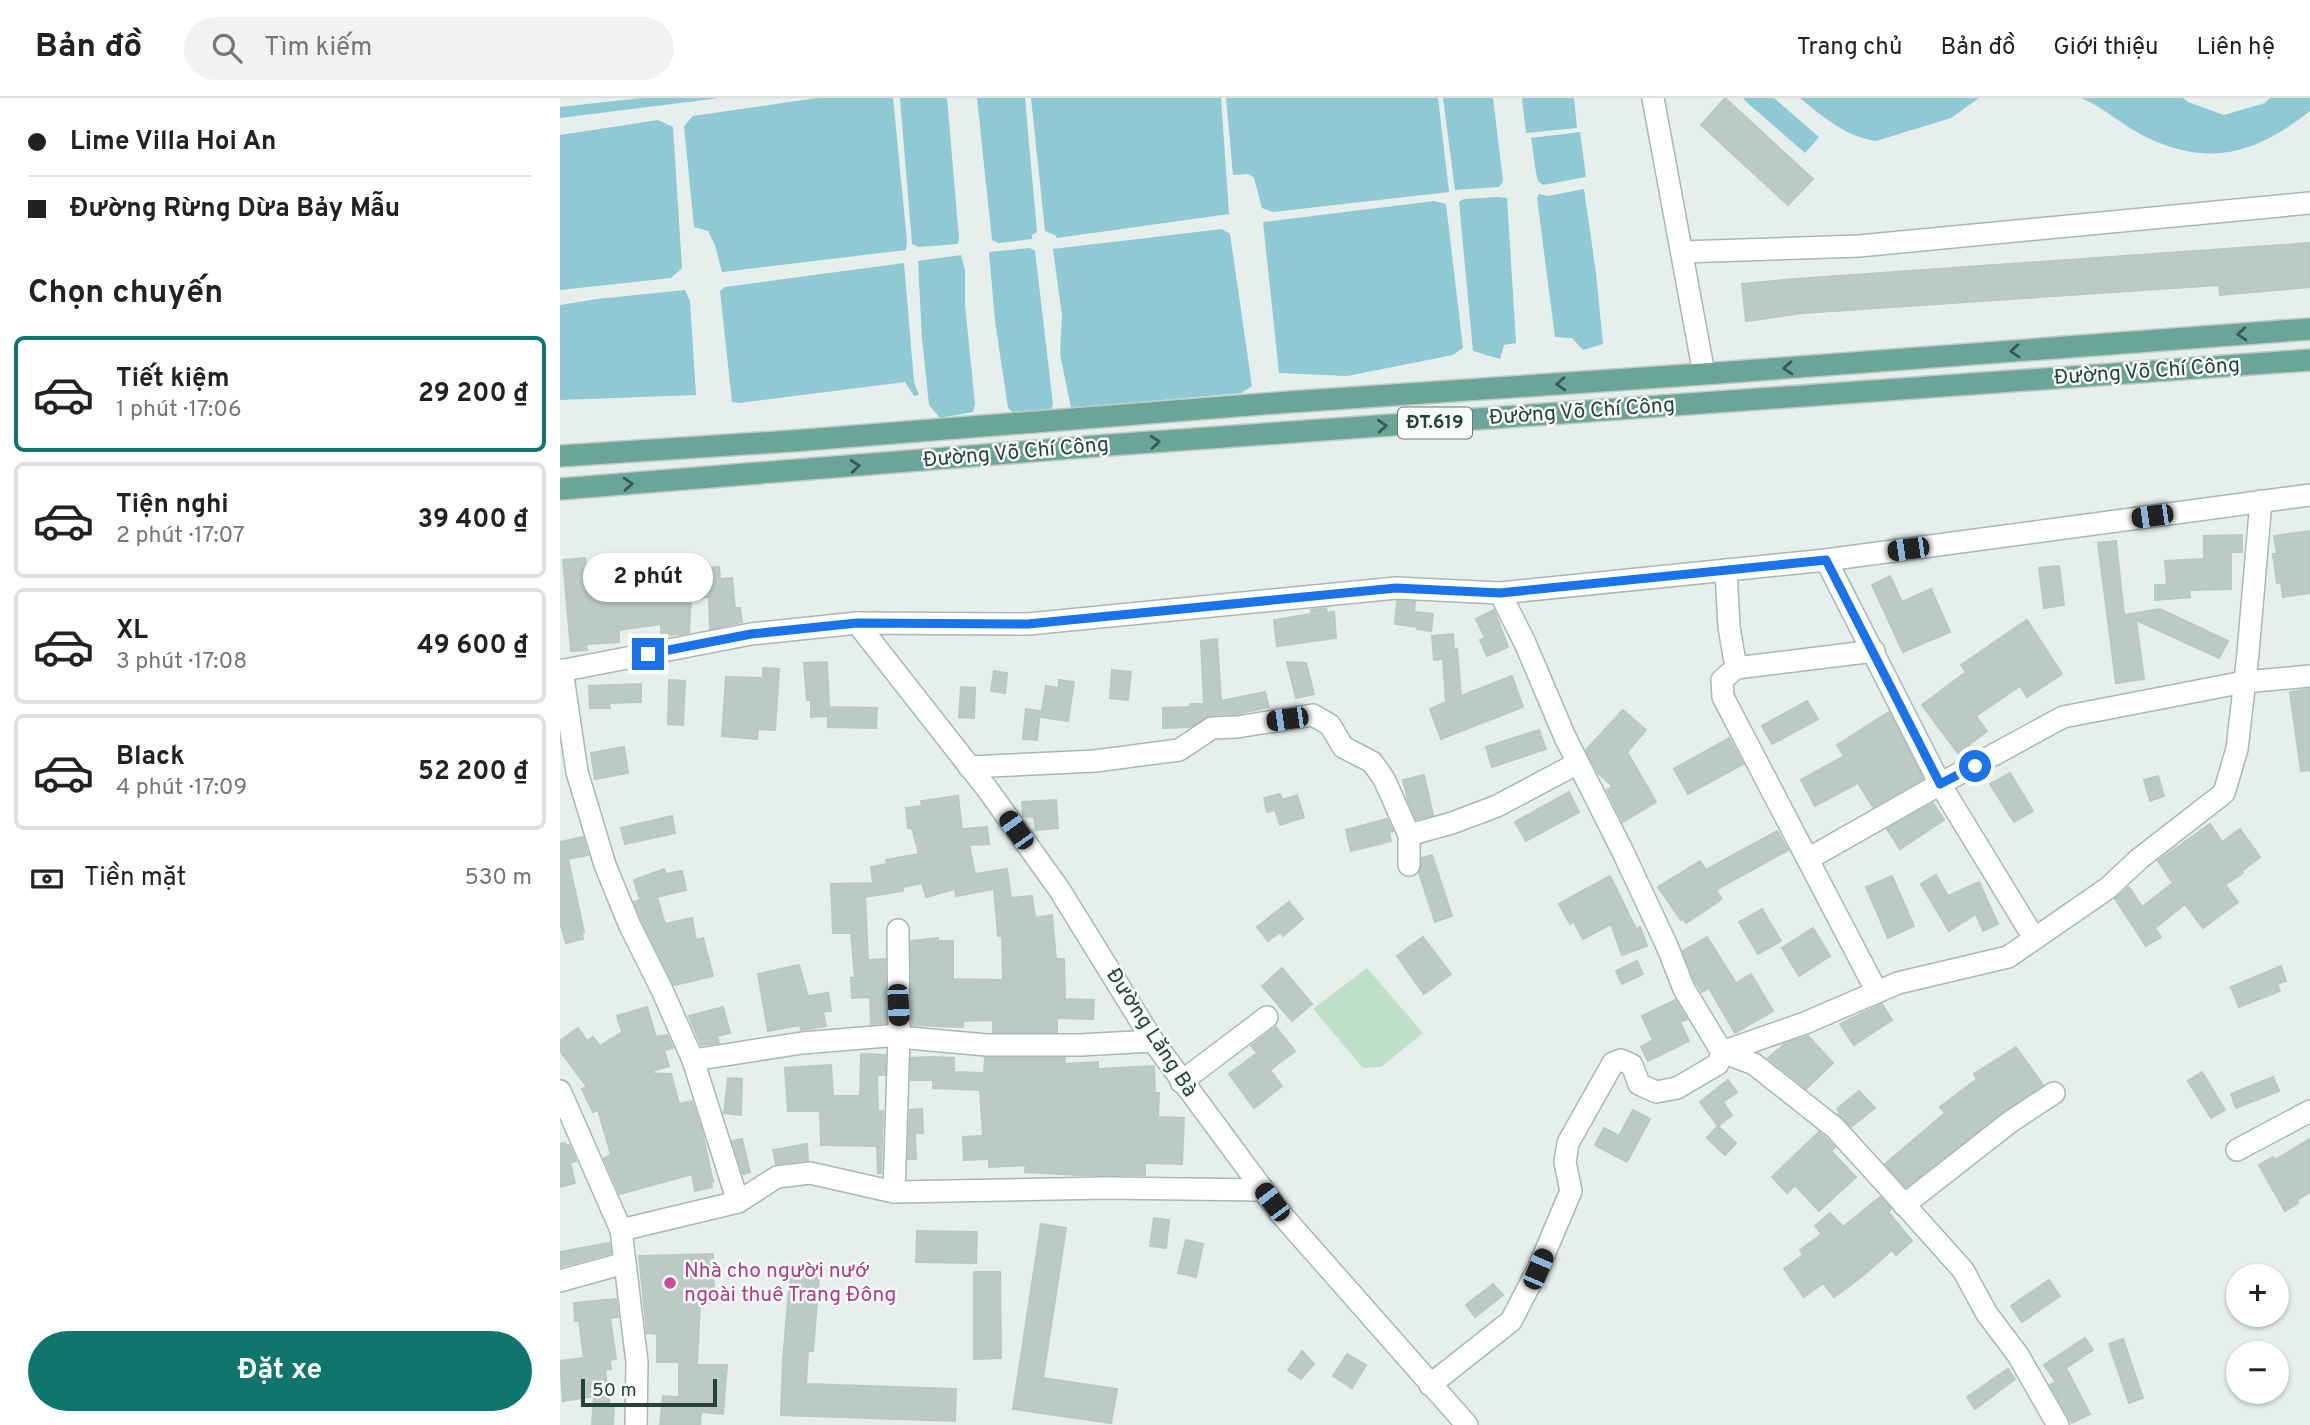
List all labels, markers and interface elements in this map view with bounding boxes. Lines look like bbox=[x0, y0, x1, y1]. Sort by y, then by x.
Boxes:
search box bbox=[184, 17, 674, 80]
text: Bản đồ bbox=[35, 27, 142, 69]
icon: search bbox=[208, 29, 246, 67]
text: Tìm kiếm bbox=[264, 32, 372, 65]
text: Trang chủ bbox=[1797, 33, 1902, 63]
text: Bản đồ bbox=[1940, 33, 2015, 63]
text: Giới thiệu bbox=[2053, 33, 2158, 63]
text: Liên hệ bbox=[2196, 33, 2275, 63]
text: Lime Villa Hoi An bbox=[70, 126, 276, 159]
text: Đường Rừng Dừa Bảy Mẫu bbox=[70, 193, 400, 226]
text: Chọn chuyến bbox=[28, 274, 223, 314]
one-way arrow bbox=[2236, 326, 2247, 341]
one-way arrow bbox=[2009, 343, 2020, 358]
street label: Đường Võ Chí Công bbox=[2053, 352, 2241, 392]
one-way arrow bbox=[1782, 360, 1793, 375]
icon: car bbox=[32, 363, 95, 426]
text: Tiết kiệm bbox=[116, 363, 229, 396]
one-way arrow bbox=[1555, 376, 1566, 391]
text: 29 200 ₫ bbox=[418, 378, 528, 411]
street label: Đường Võ Chí Công bbox=[1488, 392, 1676, 432]
text: 1 phút · 17:06 bbox=[116, 396, 242, 425]
road number: ĐT.619 bbox=[1398, 408, 1472, 438]
one-way arrow bbox=[1377, 419, 1388, 434]
street label: Đường Võ Chí Công bbox=[922, 431, 1110, 475]
one-way arrow bbox=[1150, 435, 1161, 450]
one-way arrow bbox=[850, 459, 861, 474]
one-way arrow bbox=[623, 477, 634, 492]
icon: car bbox=[32, 489, 95, 552]
text: Tiện nghi bbox=[116, 489, 229, 522]
car bbox=[2130, 503, 2175, 529]
text: 39 400 ₫ bbox=[417, 504, 528, 537]
text: 2 phút · 17:07 bbox=[116, 522, 245, 551]
car bbox=[1886, 536, 1931, 562]
callout: 2 phút bbox=[583, 552, 713, 602]
text: 2 phút bbox=[613, 563, 683, 592]
icon: car bbox=[32, 615, 95, 678]
text: XL bbox=[116, 615, 148, 648]
text: 49 600 ₫ bbox=[417, 630, 528, 663]
route end bbox=[632, 638, 664, 670]
text: 3 phút · 17:08 bbox=[116, 648, 247, 677]
car bbox=[1265, 706, 1310, 732]
icon: car bbox=[32, 741, 95, 804]
text: Black bbox=[116, 741, 185, 774]
route start bbox=[1959, 750, 1991, 782]
text: 52 200 ₫ bbox=[418, 756, 528, 789]
text: 4 phút · 17:09 bbox=[116, 774, 247, 803]
car bbox=[996, 807, 1037, 853]
icon: cash bbox=[28, 860, 66, 898]
text: Tiền mặt bbox=[84, 862, 186, 895]
text: 530 m bbox=[464, 864, 532, 893]
street label: Đường Lăng Bà bbox=[1099, 963, 1203, 1103]
car bbox=[887, 983, 910, 1027]
car bbox=[1251, 1179, 1294, 1225]
car bbox=[1521, 1246, 1556, 1292]
place label: Nhà cho người nướ ngoài thuê Trang Đông bbox=[684, 1258, 896, 1309]
map controls bbox=[2226, 1264, 2289, 1404]
button: + bbox=[2226, 1264, 2289, 1327]
marker: Nhà cho người nướ ngoài thuê Trang Đông bbox=[662, 1275, 678, 1291]
button: Đặt xe bbox=[28, 1331, 532, 1411]
button: − bbox=[2226, 1341, 2289, 1404]
scale bar bbox=[581, 1376, 718, 1408]
text: 50 m bbox=[592, 1379, 637, 1403]

